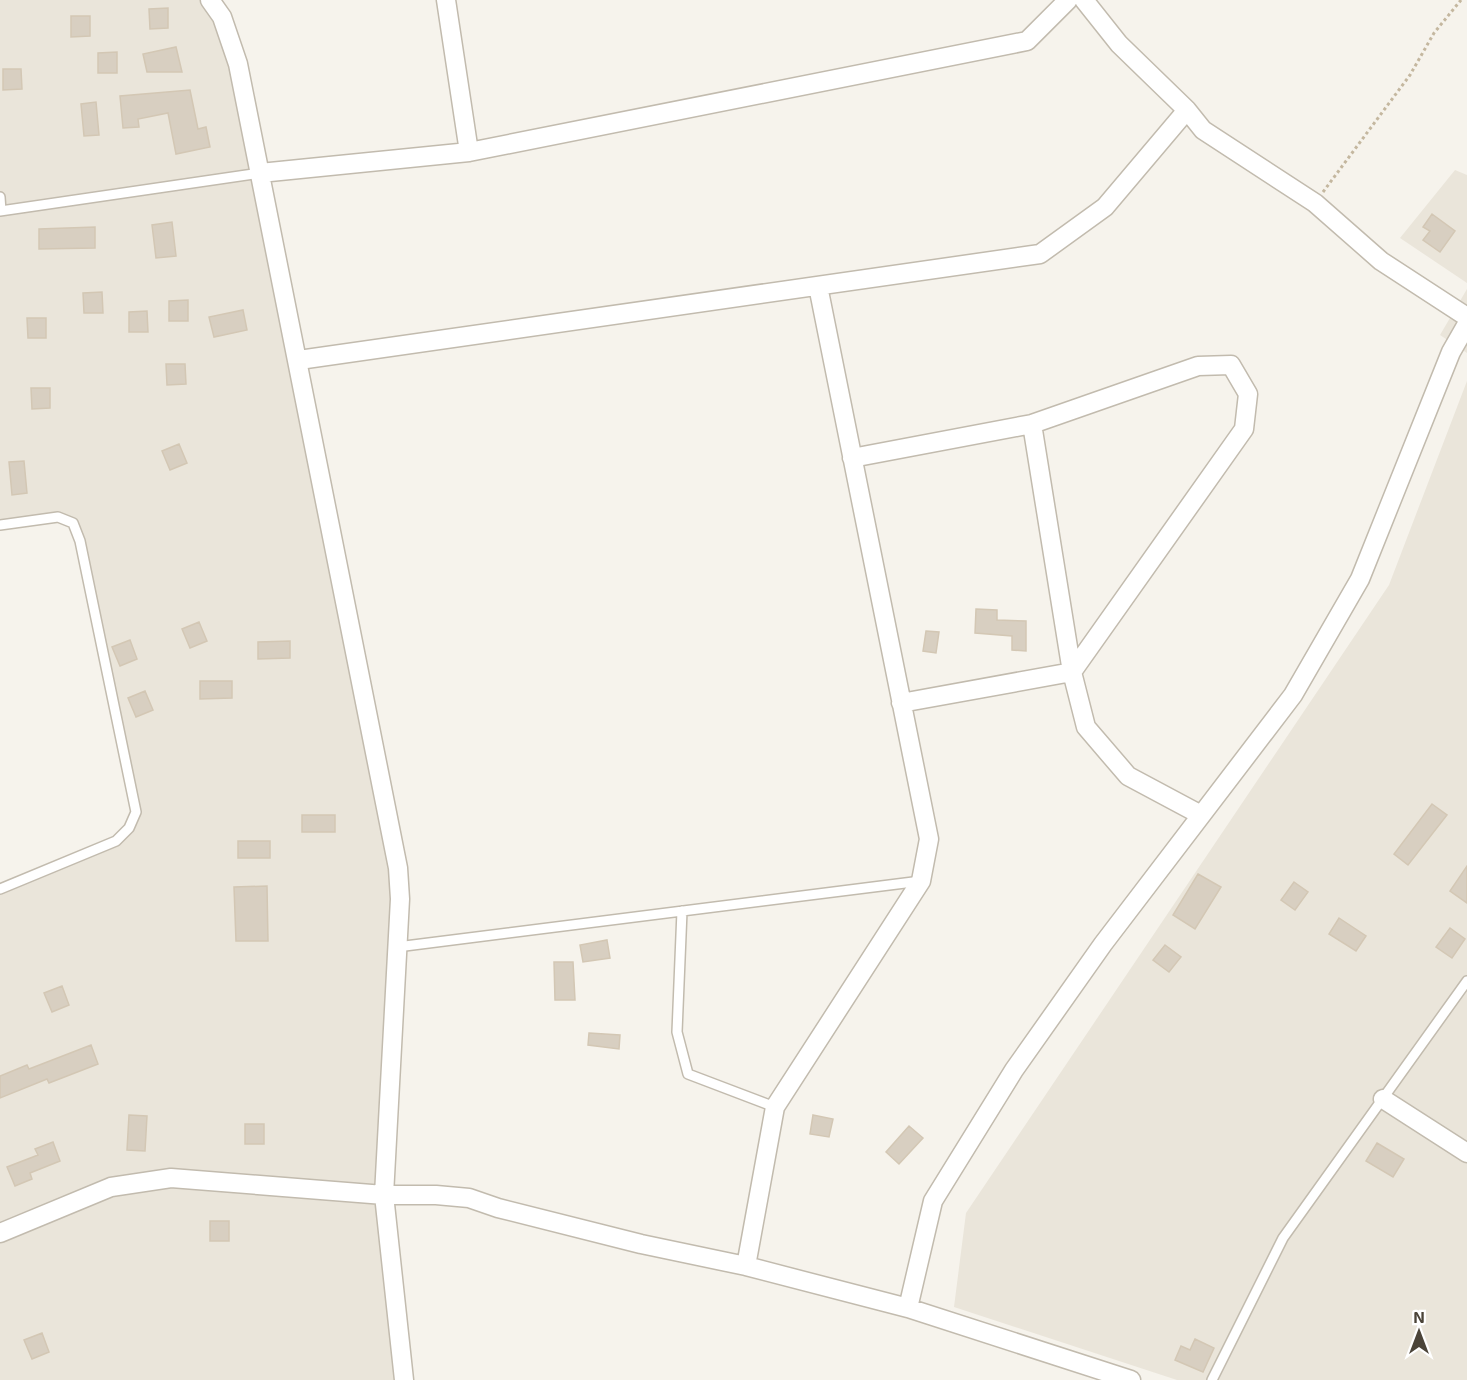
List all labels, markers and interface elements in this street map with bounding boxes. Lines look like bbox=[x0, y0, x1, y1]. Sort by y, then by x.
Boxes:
north arrow bbox=[1389, 1302, 1449, 1362]
text: N bbox=[1413, 1307, 1425, 1326]

